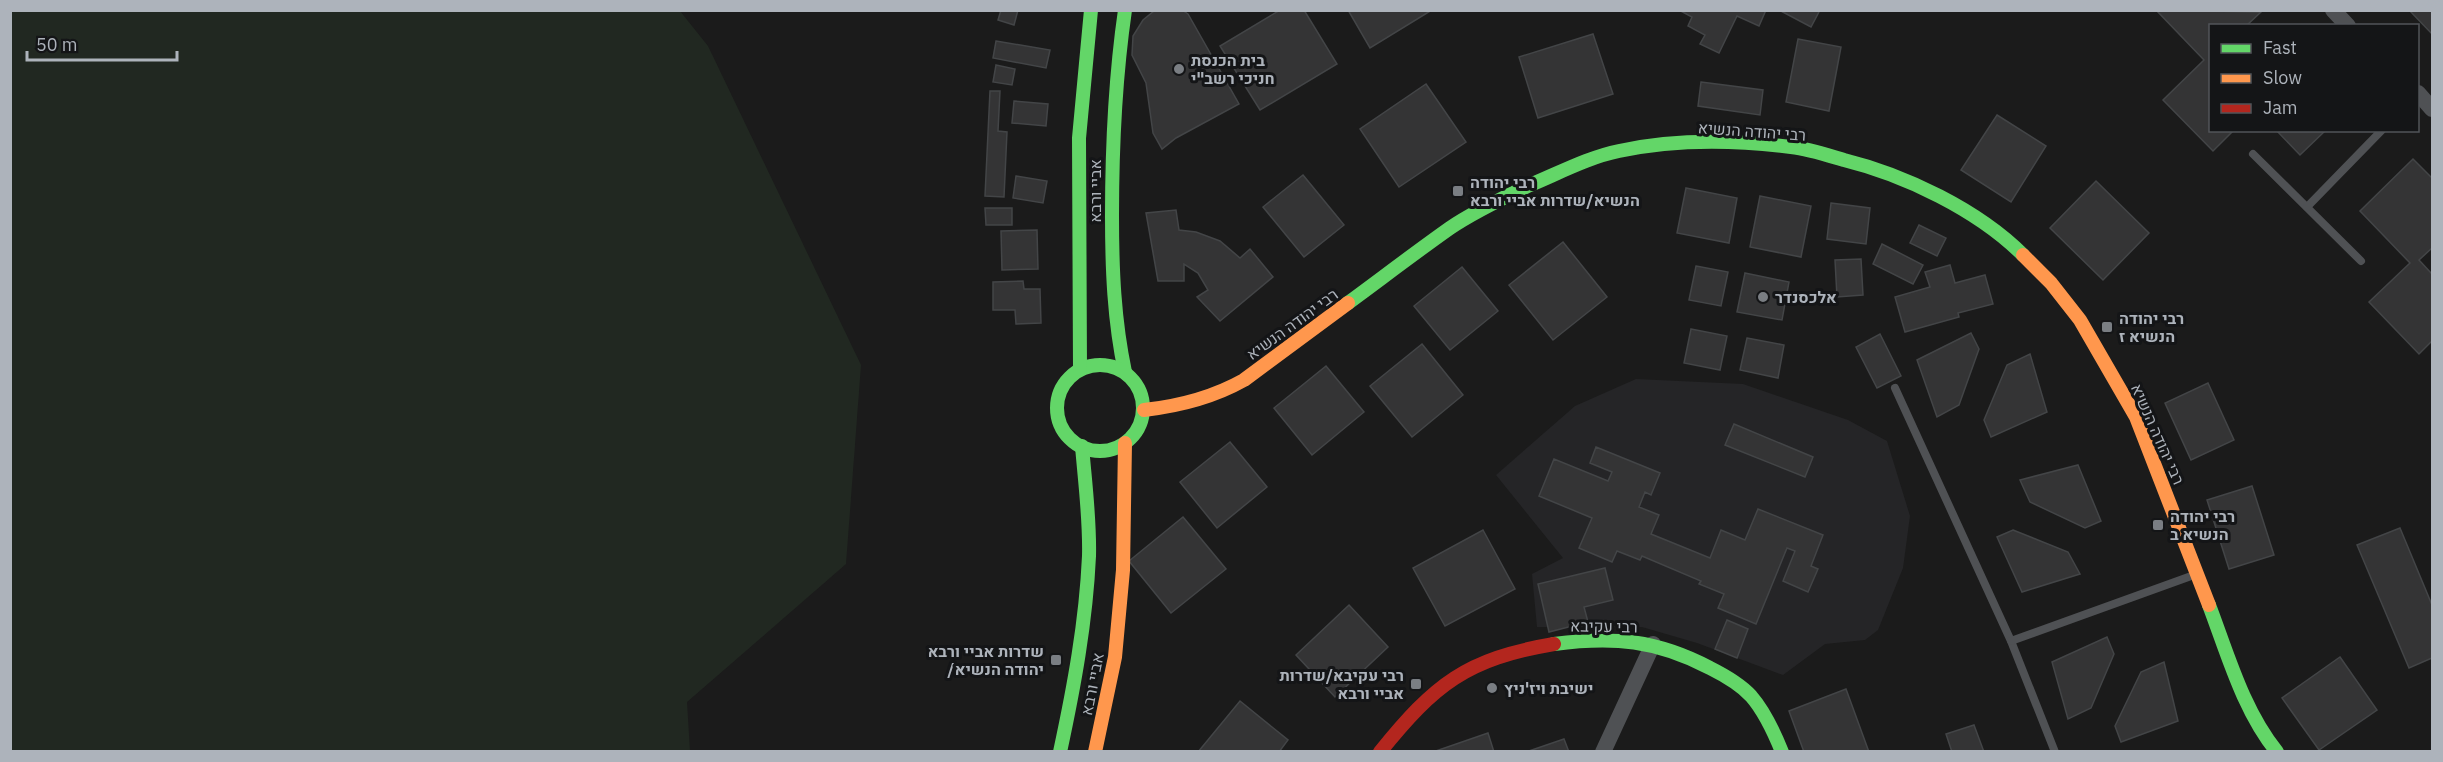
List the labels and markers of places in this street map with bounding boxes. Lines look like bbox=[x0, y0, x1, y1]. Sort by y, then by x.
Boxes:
place label: בית הכנסת חניכי רשב"י bbox=[1191, 50, 1275, 88]
marker: בית הכנסת חניכי רשב"י bbox=[1172, 62, 1186, 76]
place label: רבי יהודה הנשיא/שדרות אביי ורבא bbox=[1470, 172, 1640, 210]
marker: רבי יהודה הנשיא/שדרות אביי ורבא bbox=[1451, 184, 1465, 198]
place label: אלכסנדר bbox=[1775, 287, 1837, 307]
marker: אלכסנדר bbox=[1756, 290, 1770, 304]
place label: רבי יהודה הנשיא ז bbox=[2119, 308, 2184, 346]
marker: רבי יהודה הנשיא ז bbox=[2100, 320, 2114, 334]
place label: רבי יהודה הנשיא ב bbox=[2170, 506, 2235, 544]
marker: רבי יהודה הנשיא ב bbox=[2151, 518, 2165, 532]
place label: שדרות אביי ורבא /יהודה הנשיא bbox=[928, 641, 1044, 679]
marker: שדרות אביי ורבא /יהודה הנשיא bbox=[1049, 653, 1063, 667]
place label: רבי עקיבא/שדרות אביי ורבא bbox=[1280, 665, 1404, 703]
marker: רבי עקיבא/שדרות אביי ורבא bbox=[1409, 677, 1423, 691]
place label: ישיבת ויז'ניץ bbox=[1504, 678, 1593, 698]
marker: ישיבת ויז'ניץ bbox=[1485, 681, 1499, 695]

